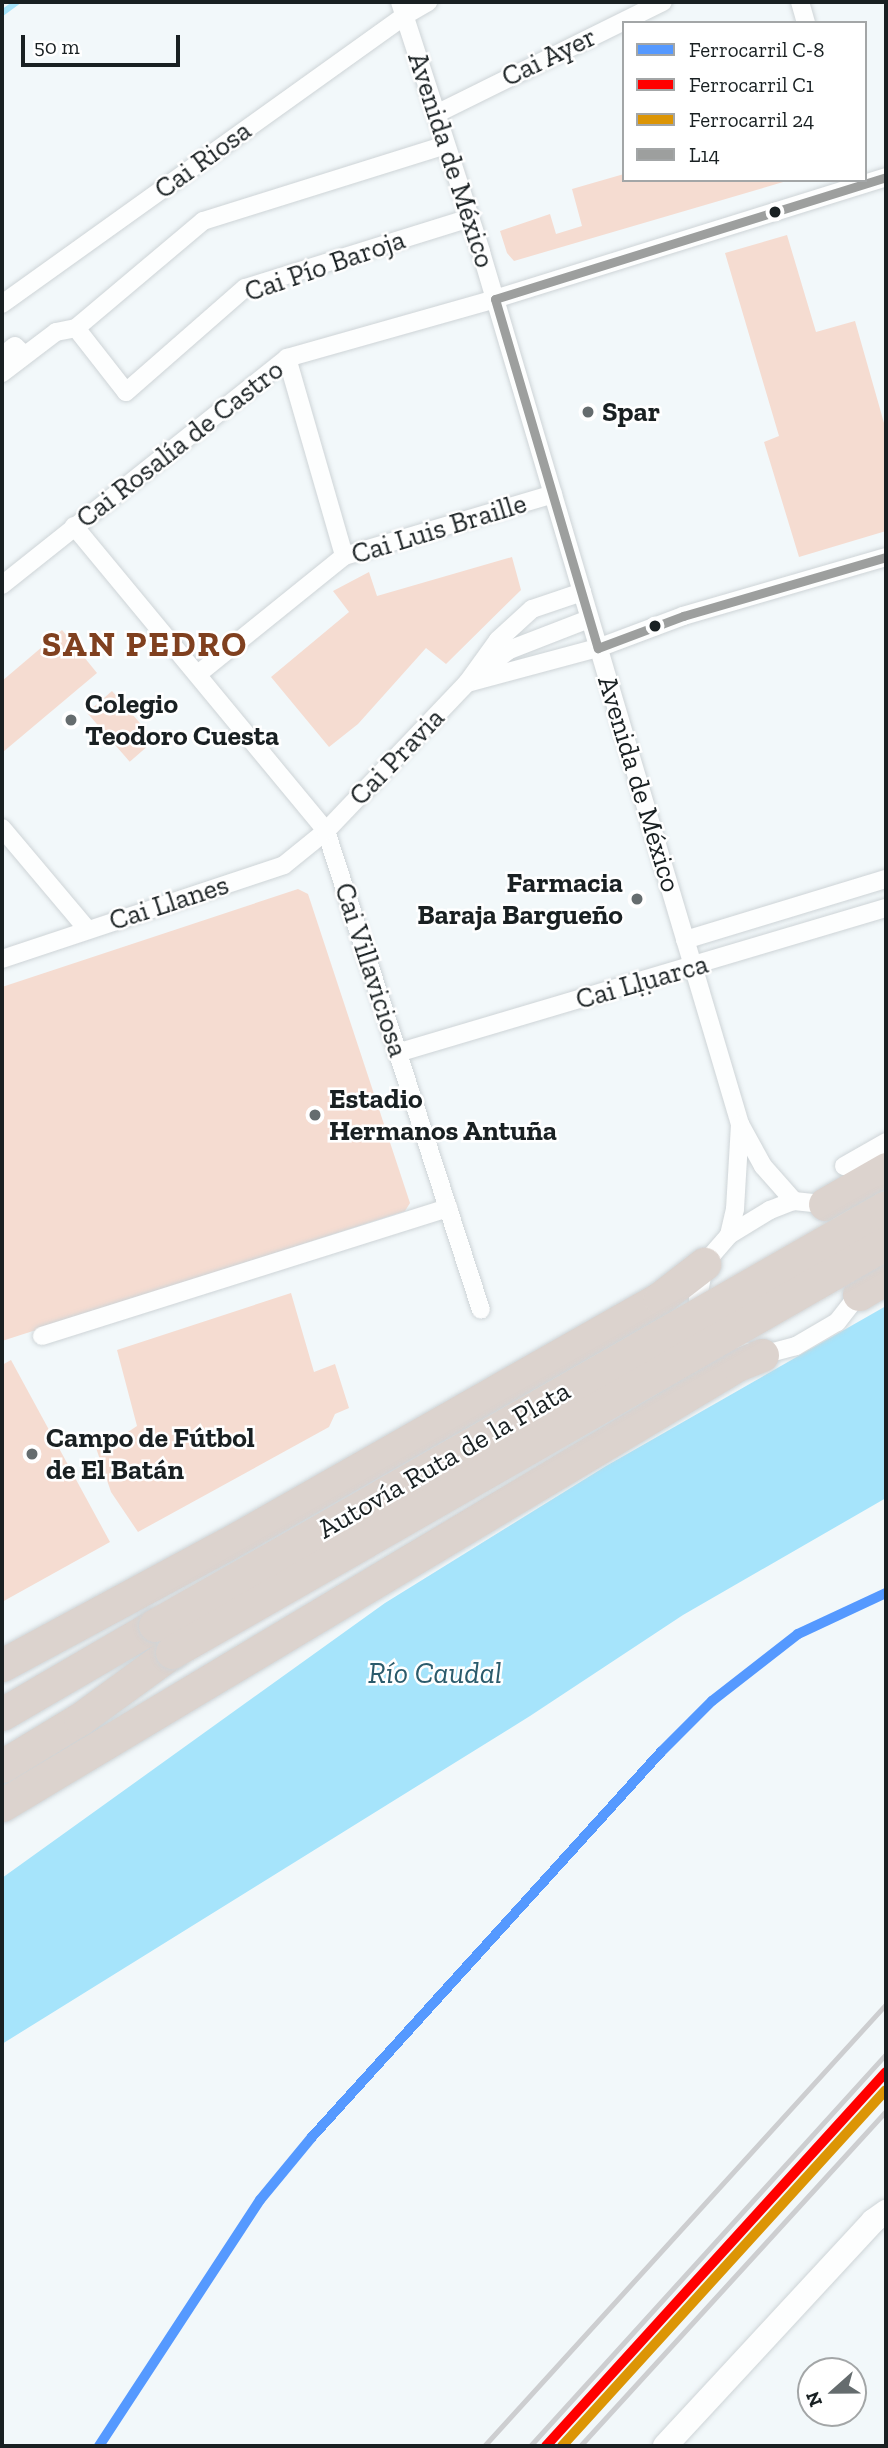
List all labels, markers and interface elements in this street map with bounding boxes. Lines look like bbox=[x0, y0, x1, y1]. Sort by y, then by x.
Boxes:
street label: Cai Ayer bbox=[496, 20, 602, 94]
scale bar bbox=[24, 21, 184, 65]
legend bbox=[622, 21, 867, 182]
text: 50 m bbox=[34, 34, 80, 59]
text: Ferrocarril C-8 bbox=[689, 37, 824, 62]
street label: Avenida de México bbox=[400, 48, 502, 272]
text: Ferrocarril C1 bbox=[689, 72, 814, 97]
text: Ferrocarril 24 bbox=[689, 107, 814, 132]
street label: Cai Riosa bbox=[148, 114, 258, 206]
text: L14 bbox=[689, 142, 720, 167]
unlabelled marker bbox=[768, 205, 782, 219]
street label: Cai Pío Baroja bbox=[240, 223, 410, 309]
street label: Cai Rosalía de Castro bbox=[70, 353, 290, 535]
place label: Spar bbox=[602, 395, 660, 429]
marker: Spar bbox=[580, 404, 596, 420]
street label: Cai Luis Braille bbox=[347, 486, 531, 572]
unlabelled marker bbox=[648, 619, 662, 633]
district label: SAN PEDRO bbox=[43, 623, 247, 665]
street label: Avenida de México bbox=[590, 672, 688, 896]
place label: Colegio Teodoro Cuesta bbox=[85, 687, 279, 753]
street label: Cai Pravia bbox=[342, 701, 452, 813]
marker: Colegio Teodoro Cuesta bbox=[63, 712, 79, 728]
place label: Farmacia Baraja Bargueño bbox=[417, 866, 623, 932]
street label: Cai Llanes bbox=[105, 868, 233, 938]
street label: Cai Villaviciosa bbox=[327, 878, 415, 1062]
marker: Farmacia Baraja Bargueño bbox=[629, 891, 645, 907]
street label: Cai Ḷḷuarca bbox=[572, 947, 712, 1017]
place label: Estadio Hermanos Antuña bbox=[329, 1082, 558, 1148]
marker: Estadio Hermanos Antuña bbox=[307, 1107, 323, 1123]
street label: Autovía Ruta de la Plata bbox=[312, 1374, 576, 1546]
place label: Campo de Fútbol de El Batán bbox=[46, 1421, 255, 1487]
marker: Campo de Fútbol de El Batán bbox=[24, 1446, 40, 1462]
water label: Río Caudal bbox=[368, 1655, 502, 1691]
north arrow bbox=[797, 2357, 867, 2427]
text: N bbox=[800, 2388, 827, 2410]

